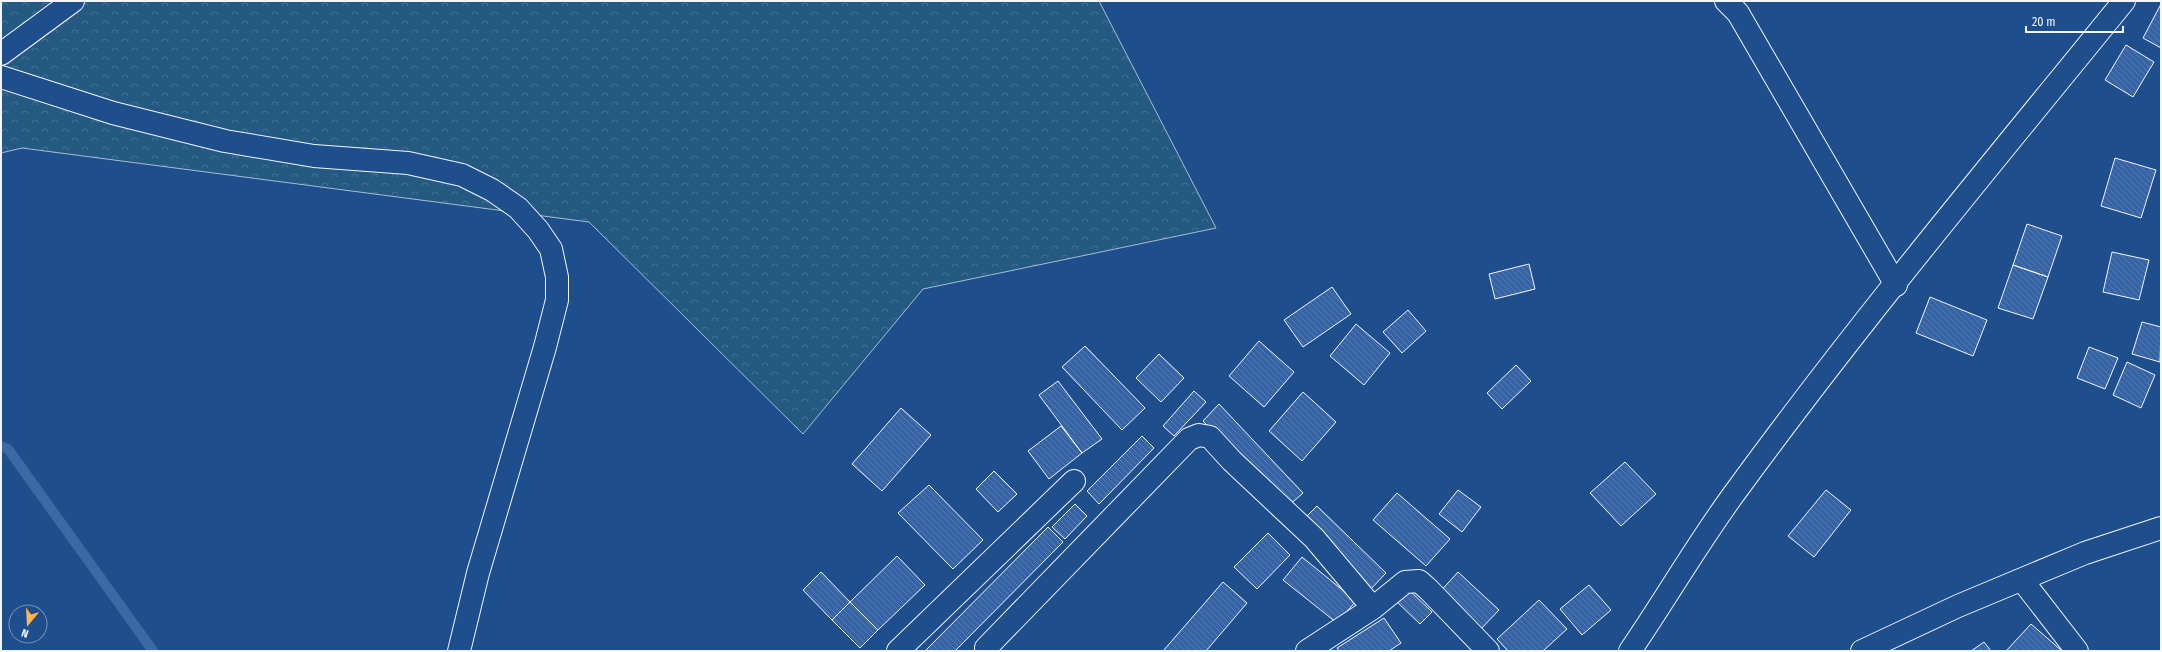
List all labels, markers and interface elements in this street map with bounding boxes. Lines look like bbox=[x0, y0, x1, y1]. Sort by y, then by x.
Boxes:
scale bar bbox=[2026, 8, 2123, 34]
text: 20 m bbox=[2032, 15, 2056, 29]
north arrow bbox=[8, 604, 48, 644]
text: N bbox=[20, 626, 30, 640]

